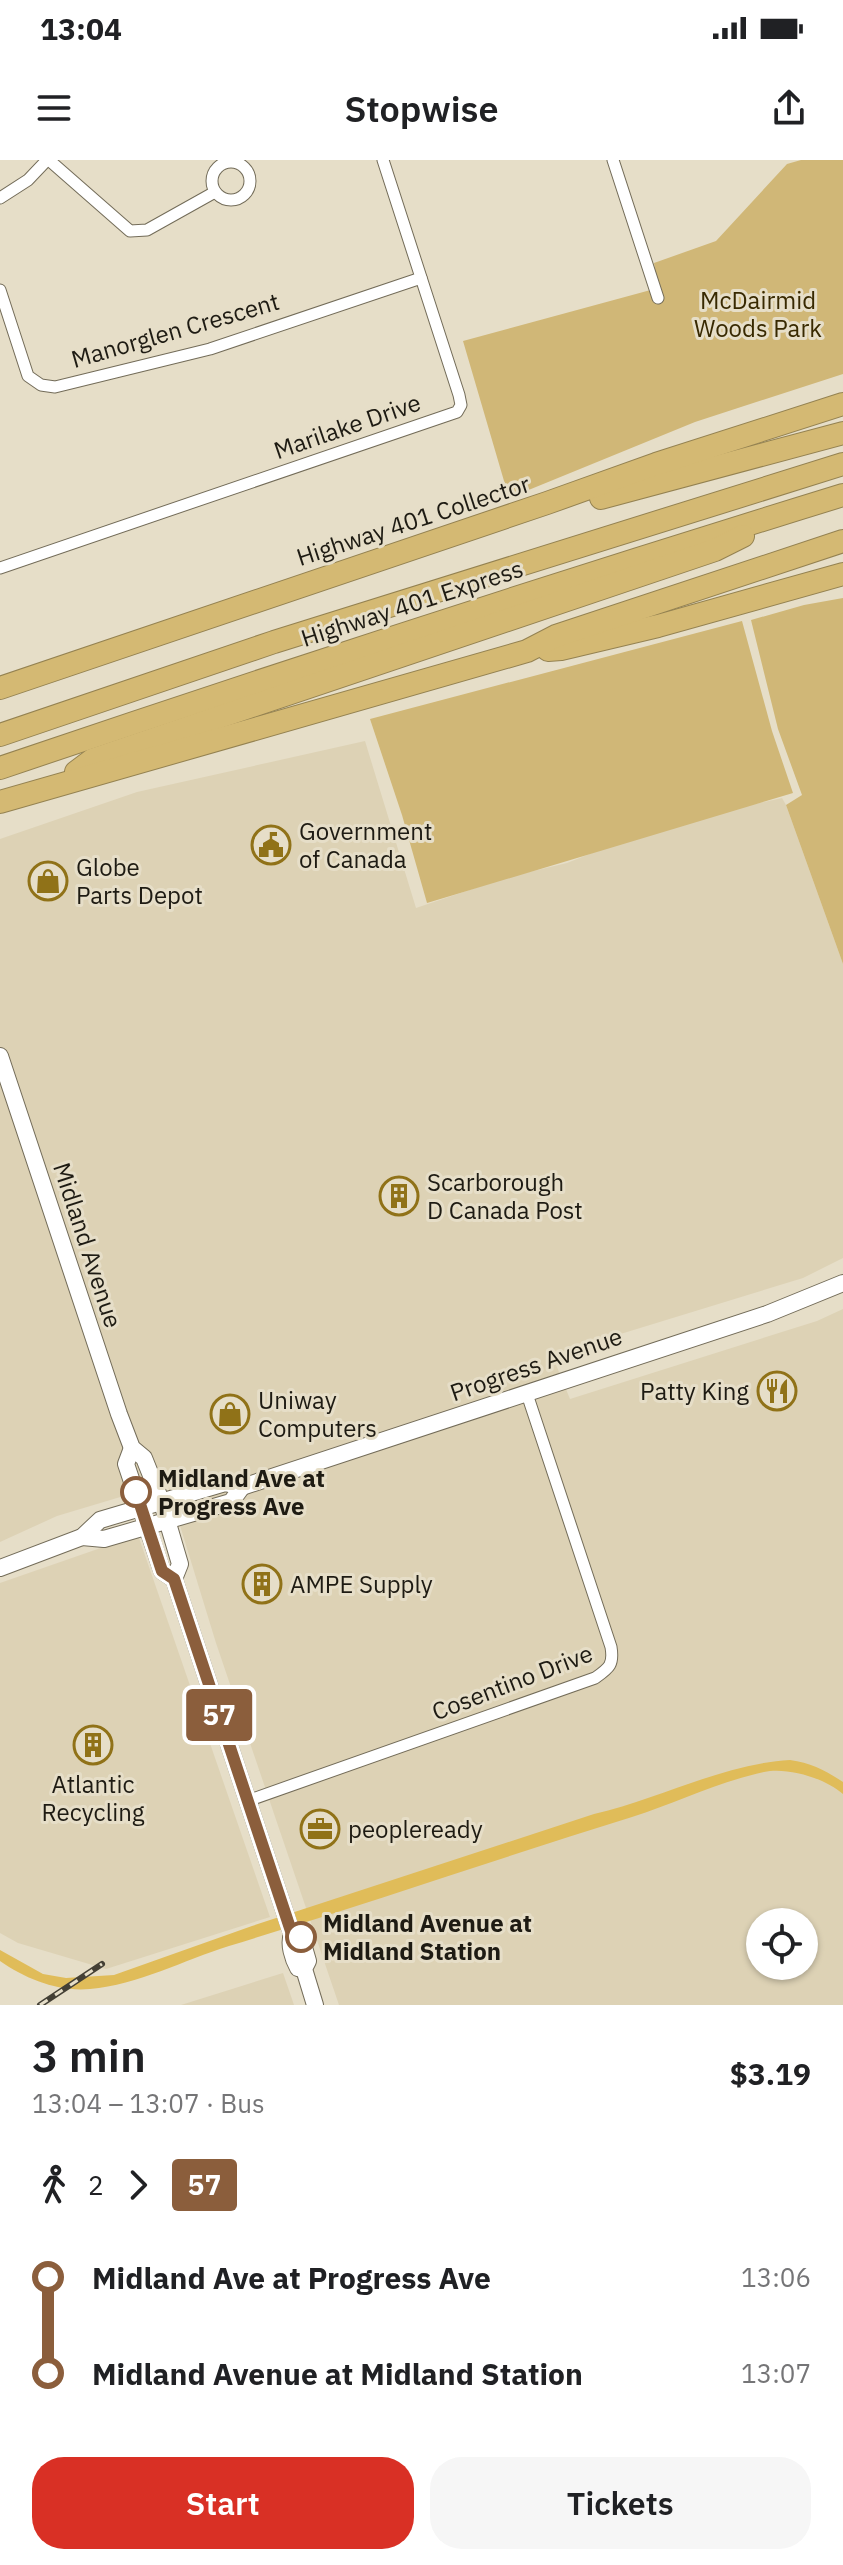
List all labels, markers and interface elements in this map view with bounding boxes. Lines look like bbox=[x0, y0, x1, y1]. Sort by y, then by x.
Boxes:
text: 13:04 bbox=[40, 9, 122, 48]
text: Stopwise bbox=[344, 85, 499, 132]
icon: menu bbox=[32, 86, 76, 130]
icon: share bbox=[767, 86, 811, 130]
park label: McDairmid Woods Park bbox=[694, 284, 822, 344]
street label: Manorglen Crescent bbox=[67, 285, 283, 375]
street label: Marilake Drive bbox=[269, 386, 425, 466]
street label: Highway 401 Collector bbox=[292, 467, 534, 573]
street label: Highway 401 Express bbox=[297, 552, 527, 654]
place label: Government of Canada bbox=[299, 815, 432, 875]
public building icon: Government of Canada bbox=[250, 824, 292, 866]
place label: Globe Parts Depot bbox=[76, 851, 203, 911]
shop icon: Globe Parts Depot bbox=[27, 860, 69, 902]
street label: Midland Avenue bbox=[46, 1158, 130, 1332]
place label: Scarborough D Canada Post bbox=[427, 1166, 583, 1226]
building icon: Scarborough D Canada Post bbox=[378, 1175, 420, 1217]
street label: Progress Avenue bbox=[446, 1320, 626, 1408]
restaurant icon: Patty King bbox=[756, 1370, 798, 1412]
place label: Patty King bbox=[640, 1375, 749, 1407]
place label: Uniway Computers bbox=[258, 1384, 377, 1444]
shop icon: Uniway Computers bbox=[209, 1393, 251, 1435]
place label: Midland Ave at Progress Ave bbox=[158, 1462, 325, 1522]
marker: Midland Ave at Progress Ave bbox=[121, 1477, 151, 1507]
building icon: AMPE Supply bbox=[241, 1563, 283, 1605]
place label: AMPE Supply bbox=[290, 1568, 433, 1600]
street label: Cosentino Drive bbox=[427, 1637, 597, 1727]
line badge: 57 bbox=[183, 1689, 255, 1741]
text: 57 bbox=[202, 1696, 236, 1733]
building icon: Atlantic Recycling bbox=[72, 1724, 114, 1766]
place label: Atlantic Recycling bbox=[41, 1768, 145, 1828]
office icon: peopleready bbox=[299, 1808, 341, 1850]
place label: peopleready bbox=[348, 1813, 483, 1845]
place label: Midland Avenue at Midland Station bbox=[323, 1907, 532, 1967]
map controls bbox=[746, 1908, 818, 1980]
button: locate bbox=[746, 1908, 818, 1980]
marker: Midland Avenue at Midland Station bbox=[286, 1922, 316, 1952]
text: 3 min bbox=[32, 2027, 146, 2084]
text: $3.19 bbox=[730, 2054, 811, 2093]
text: 13:04 – 13:07 · Bus bbox=[32, 2086, 265, 2120]
icon: walk bbox=[32, 2163, 76, 2207]
icon: forward bbox=[116, 2163, 160, 2207]
text: 57 bbox=[188, 2166, 221, 2203]
text: 2 bbox=[88, 2168, 104, 2202]
text: Midland Ave at Progress Ave bbox=[92, 2258, 491, 2297]
text: 13:06 bbox=[741, 2260, 811, 2294]
text: Midland Avenue at Midland Station bbox=[92, 2354, 583, 2393]
text: 13:07 bbox=[741, 2356, 811, 2390]
button: Start bbox=[32, 2457, 414, 2549]
button: Tickets bbox=[430, 2457, 811, 2549]

